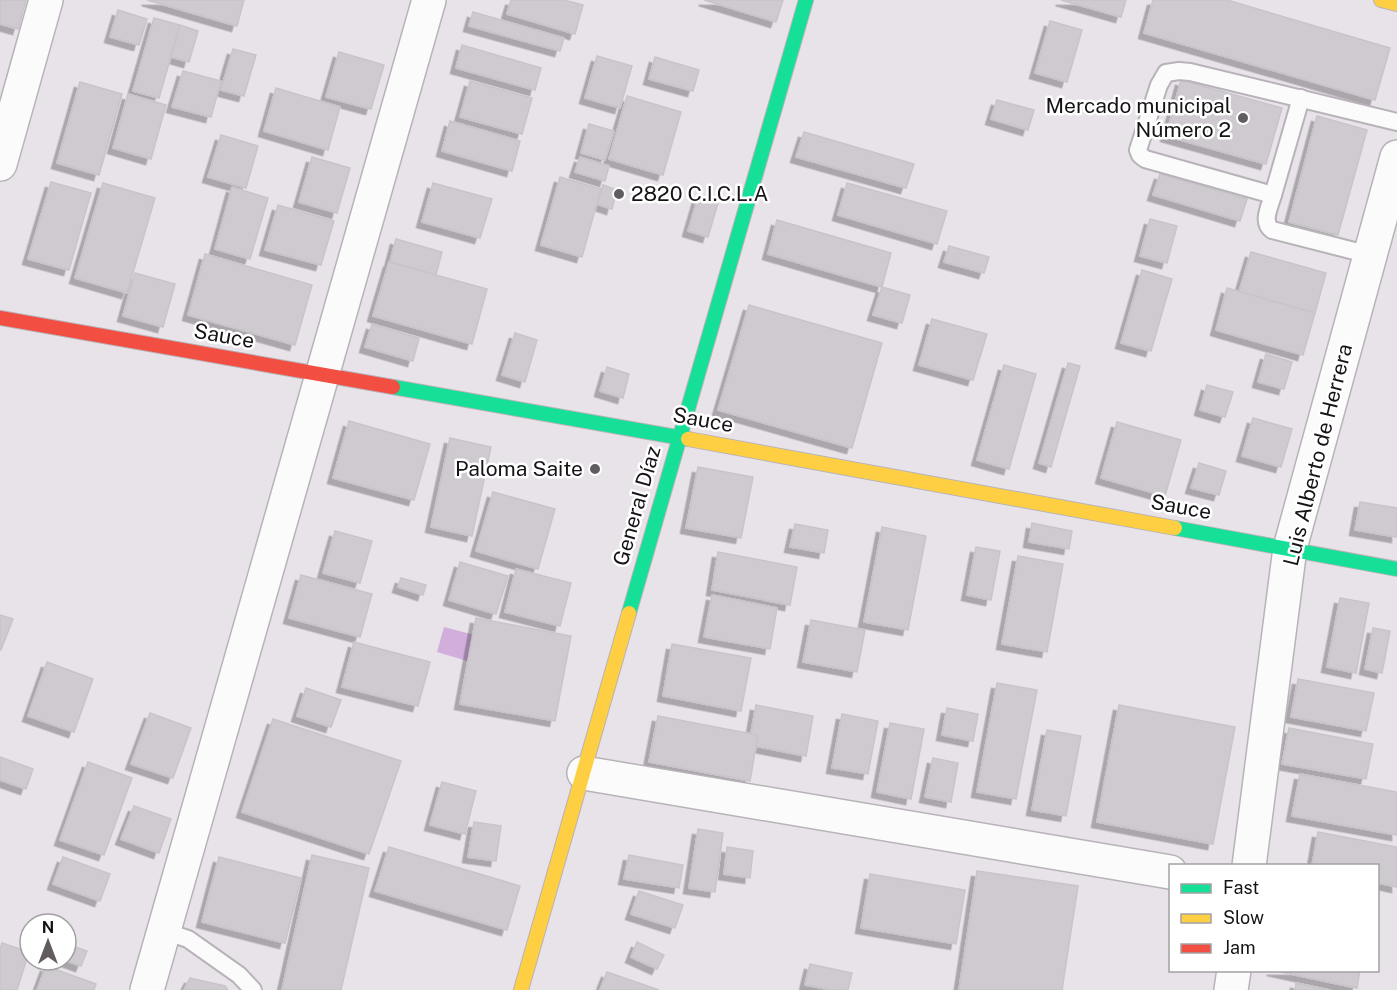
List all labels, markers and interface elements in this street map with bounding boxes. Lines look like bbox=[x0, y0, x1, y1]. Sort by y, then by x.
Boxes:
place label: Mercado municipal Número 2 bbox=[1046, 93, 1231, 142]
marker: Mercado municipal Número 2 bbox=[1236, 111, 1250, 125]
place label: 2820 C.I.C.L.A bbox=[631, 181, 768, 206]
marker: 2820 C.I.C.L.A bbox=[612, 187, 626, 201]
street label: Sauce bbox=[192, 318, 256, 353]
street label: Luis Alberto de Herrera bbox=[1278, 341, 1357, 569]
street label: Sauce bbox=[671, 402, 735, 437]
street label: General Díaz bbox=[607, 443, 666, 569]
place label: Paloma Saite bbox=[455, 456, 583, 481]
marker: Paloma Saite bbox=[588, 462, 602, 476]
street label: Sauce bbox=[1149, 489, 1213, 524]
legend bbox=[1169, 864, 1379, 972]
text: Fast bbox=[1223, 877, 1259, 898]
text: Slow bbox=[1223, 907, 1264, 928]
north arrow bbox=[18, 912, 78, 972]
text: N bbox=[42, 918, 54, 937]
text: Jam bbox=[1223, 937, 1256, 958]

